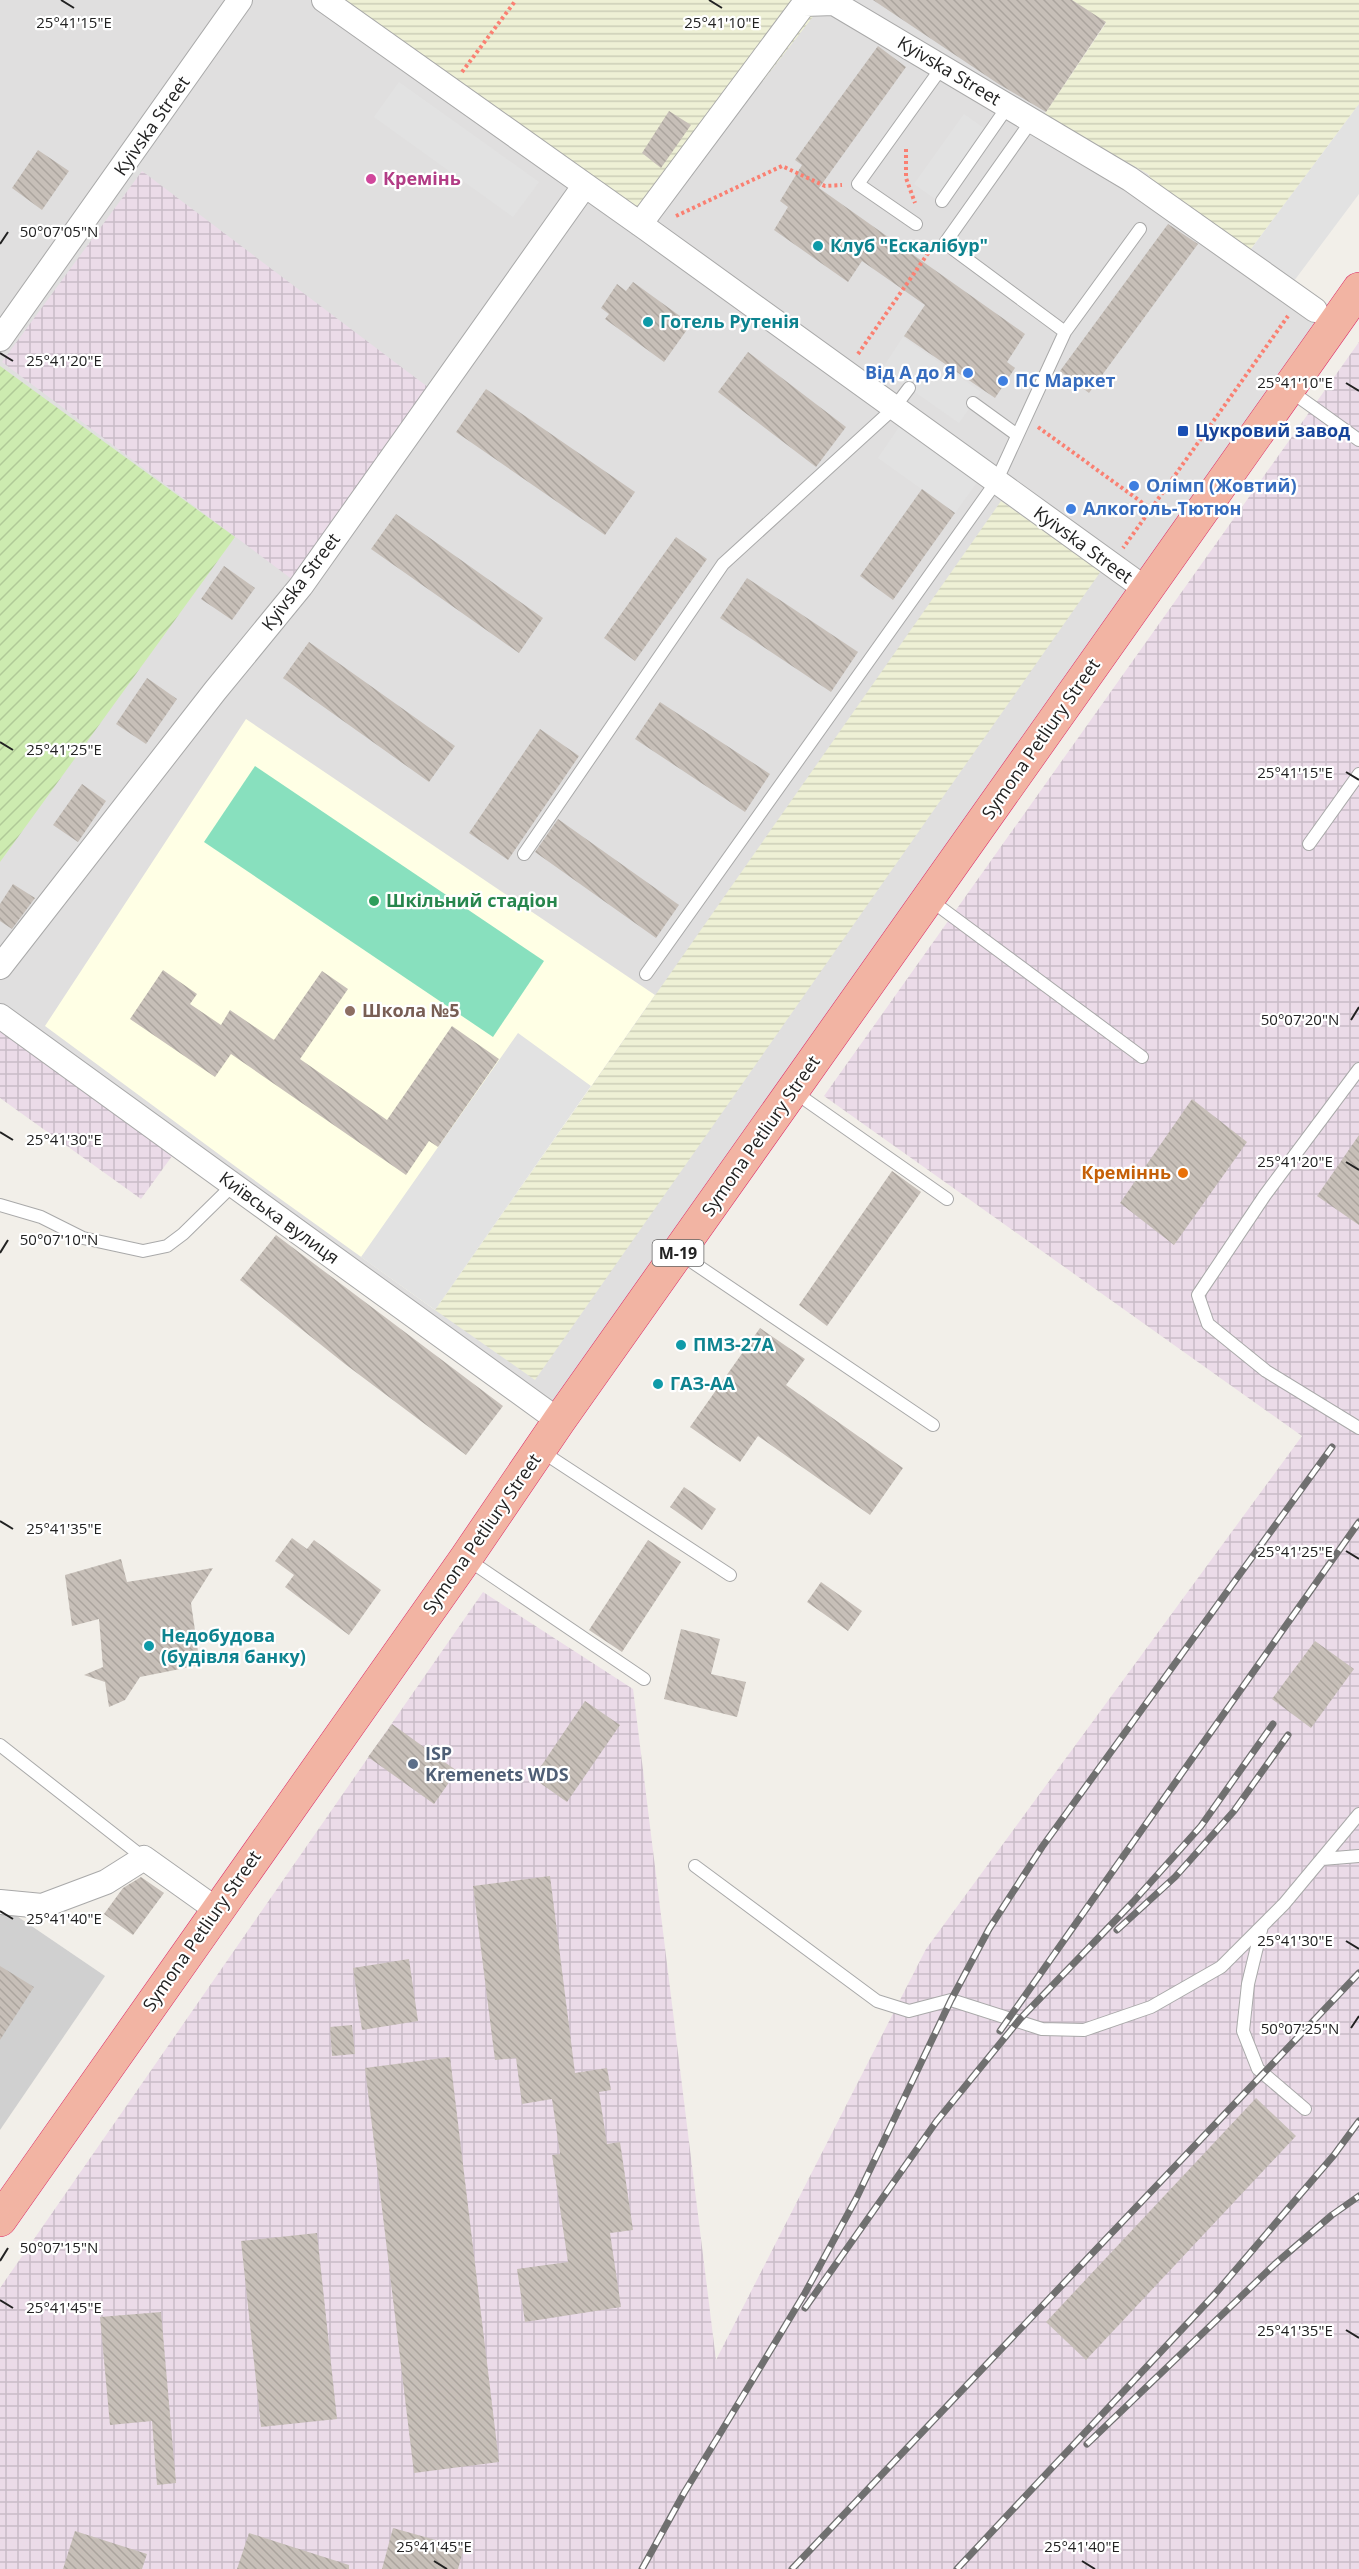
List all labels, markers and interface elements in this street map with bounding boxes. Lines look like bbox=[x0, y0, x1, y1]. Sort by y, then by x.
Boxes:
text: 25°41'15"E bbox=[36, 12, 112, 32]
text: 25°41'10"E bbox=[684, 12, 760, 32]
street label: Kyivska Street bbox=[893, 30, 1006, 110]
street label: Kyivska Street bbox=[108, 71, 194, 180]
place label: Кремінь bbox=[383, 166, 461, 190]
marker: Кремінь bbox=[364, 172, 378, 186]
text: 50°07'05"N bbox=[20, 221, 98, 241]
place label: Клуб "Ескалібур" bbox=[830, 233, 988, 257]
marker: Клуб "Ескалібур" bbox=[811, 239, 825, 253]
place label: Готель Рутенія bbox=[660, 309, 799, 333]
marker: Готель Рутенія bbox=[641, 315, 655, 329]
text: 25°41'20"E bbox=[26, 350, 102, 370]
place label: Від А до Я bbox=[865, 360, 956, 384]
marker: Від А до Я bbox=[961, 366, 975, 380]
place label: ПС Маркет bbox=[1015, 368, 1116, 392]
text: 25°41'10"E bbox=[1257, 372, 1333, 392]
marker: ПС Маркет bbox=[996, 374, 1010, 388]
place label: Цукровий завод bbox=[1195, 418, 1350, 442]
marker: Цукровий завод bbox=[1176, 424, 1190, 438]
place label: Олімп (Жовтий) bbox=[1146, 473, 1297, 497]
marker: Олімп (Жовтий) bbox=[1127, 479, 1141, 493]
place label: Алкоголь-Тютюн bbox=[1083, 496, 1241, 520]
street label: Kyivska Street bbox=[1029, 500, 1138, 588]
marker: Алкоголь-Тютюн bbox=[1064, 502, 1078, 516]
street label: Kyivska Street bbox=[256, 528, 345, 635]
street label: Symona Petliury Street bbox=[976, 653, 1105, 823]
text: 25°41'25"E bbox=[26, 739, 102, 759]
text: 25°41'15"E bbox=[1257, 762, 1333, 782]
place label: Шкільний стадіон bbox=[386, 888, 558, 912]
marker: Шкільний стадіон bbox=[367, 894, 381, 908]
place label: Школа №5 bbox=[362, 998, 460, 1022]
marker: Школа №5 bbox=[343, 1004, 357, 1018]
text: 50°07'20"N bbox=[1261, 1009, 1339, 1029]
street label: Symona Petliury Street bbox=[696, 1050, 825, 1220]
text: 25°41'30"E bbox=[26, 1129, 102, 1149]
text: 25°41'20"E bbox=[1257, 1151, 1333, 1171]
place label: Креміннь bbox=[1081, 1160, 1171, 1184]
street label: Київська вулиця bbox=[215, 1165, 344, 1269]
marker: Креміннь bbox=[1176, 1166, 1190, 1180]
text: 50°07'10"N bbox=[20, 1229, 98, 1249]
road number: М-19 bbox=[652, 1240, 704, 1266]
place label: ПМЗ-27А bbox=[693, 1332, 774, 1356]
marker: ПМЗ-27А bbox=[674, 1338, 688, 1352]
place label: ГАЗ-АА bbox=[670, 1371, 735, 1395]
marker: ГАЗ-АА bbox=[651, 1377, 665, 1391]
street label: Symona Petliury Street bbox=[417, 1448, 546, 1618]
text: 25°41'35"E bbox=[26, 1518, 102, 1538]
text: 25°41'25"E bbox=[1257, 1541, 1333, 1561]
place label: Недобудова (будівля банку) bbox=[161, 1623, 306, 1668]
marker: Недобудова (будівля банку) bbox=[142, 1639, 156, 1653]
place label: ISP Kremenets WDS bbox=[425, 1741, 569, 1786]
marker: ISP Kremenets WDS bbox=[406, 1757, 420, 1771]
street label: Symona Petliury Street bbox=[137, 1845, 266, 2015]
text: 25°41'40"E bbox=[26, 1908, 102, 1928]
text: 25°41'30"E bbox=[1257, 1930, 1333, 1950]
text: 50°07'25"N bbox=[1261, 2018, 1339, 2038]
text: 50°07'15"N bbox=[20, 2237, 98, 2257]
text: 25°41'45"E bbox=[26, 2297, 102, 2317]
text: 25°41'35"E bbox=[1257, 2320, 1333, 2340]
text: 25°41'45"E bbox=[396, 2536, 472, 2556]
text: 25°41'40"E bbox=[1044, 2536, 1120, 2556]

